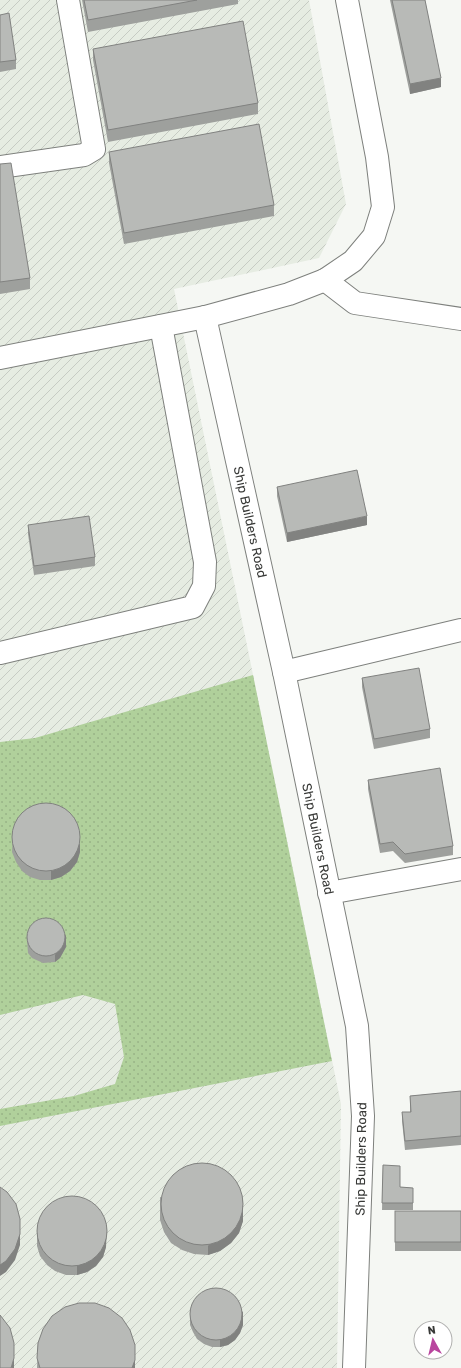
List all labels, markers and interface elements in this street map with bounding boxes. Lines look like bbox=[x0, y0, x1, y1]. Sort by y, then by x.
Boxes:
street label: Ship Builders Road bbox=[231, 465, 270, 579]
street label: Ship Builders Road bbox=[300, 782, 337, 896]
street label: Ship Builders Road bbox=[353, 1102, 369, 1216]
north arrow bbox=[413, 1320, 453, 1360]
text: N bbox=[427, 1324, 437, 1338]

